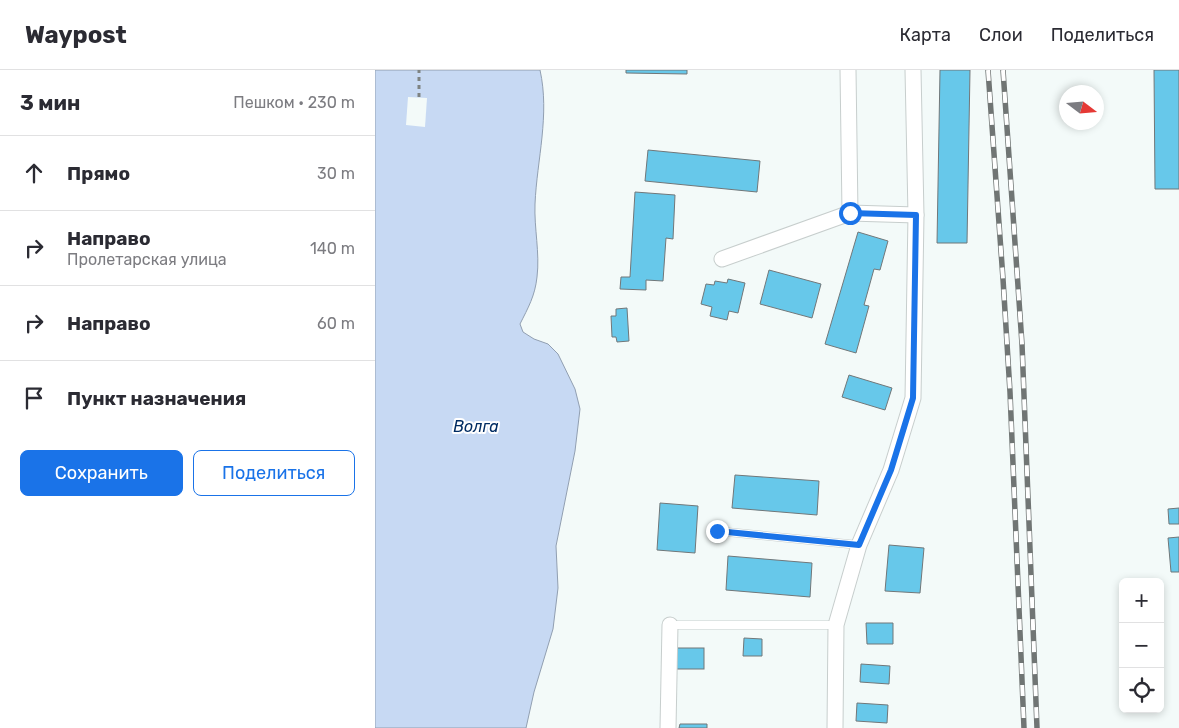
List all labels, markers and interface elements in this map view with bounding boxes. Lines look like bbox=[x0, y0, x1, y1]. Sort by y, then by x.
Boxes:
text: Waypost bbox=[25, 21, 127, 49]
text: Карта bbox=[900, 24, 951, 46]
text: Слои bbox=[979, 24, 1023, 46]
text: Поделиться bbox=[1051, 24, 1154, 46]
north arrow bbox=[1059, 85, 1104, 130]
text: 3 мин bbox=[20, 90, 80, 115]
text: Пешком · 230 m bbox=[233, 93, 355, 112]
icon: ahead bbox=[20, 159, 48, 187]
text: Прямо bbox=[67, 162, 130, 185]
text: 30 m bbox=[317, 164, 355, 183]
route start bbox=[839, 202, 862, 225]
text: Направо bbox=[67, 227, 151, 250]
icon: right bbox=[20, 234, 48, 262]
text: 140 m bbox=[310, 239, 355, 258]
text: Пролетарская улица bbox=[67, 250, 227, 269]
icon: right bbox=[20, 309, 48, 337]
text: Направо bbox=[67, 312, 151, 335]
text: 60 m bbox=[317, 314, 355, 333]
icon: arrive bbox=[20, 384, 48, 412]
text: Пункт назначения bbox=[67, 387, 246, 410]
water label: Волга bbox=[453, 417, 499, 436]
button: Сохранить bbox=[20, 450, 183, 496]
button: Поделиться bbox=[193, 450, 355, 496]
route end bbox=[706, 520, 729, 543]
map controls bbox=[1119, 578, 1164, 713]
button: + bbox=[1119, 578, 1164, 623]
button: − bbox=[1119, 623, 1164, 668]
button: locate bbox=[1119, 668, 1164, 713]

